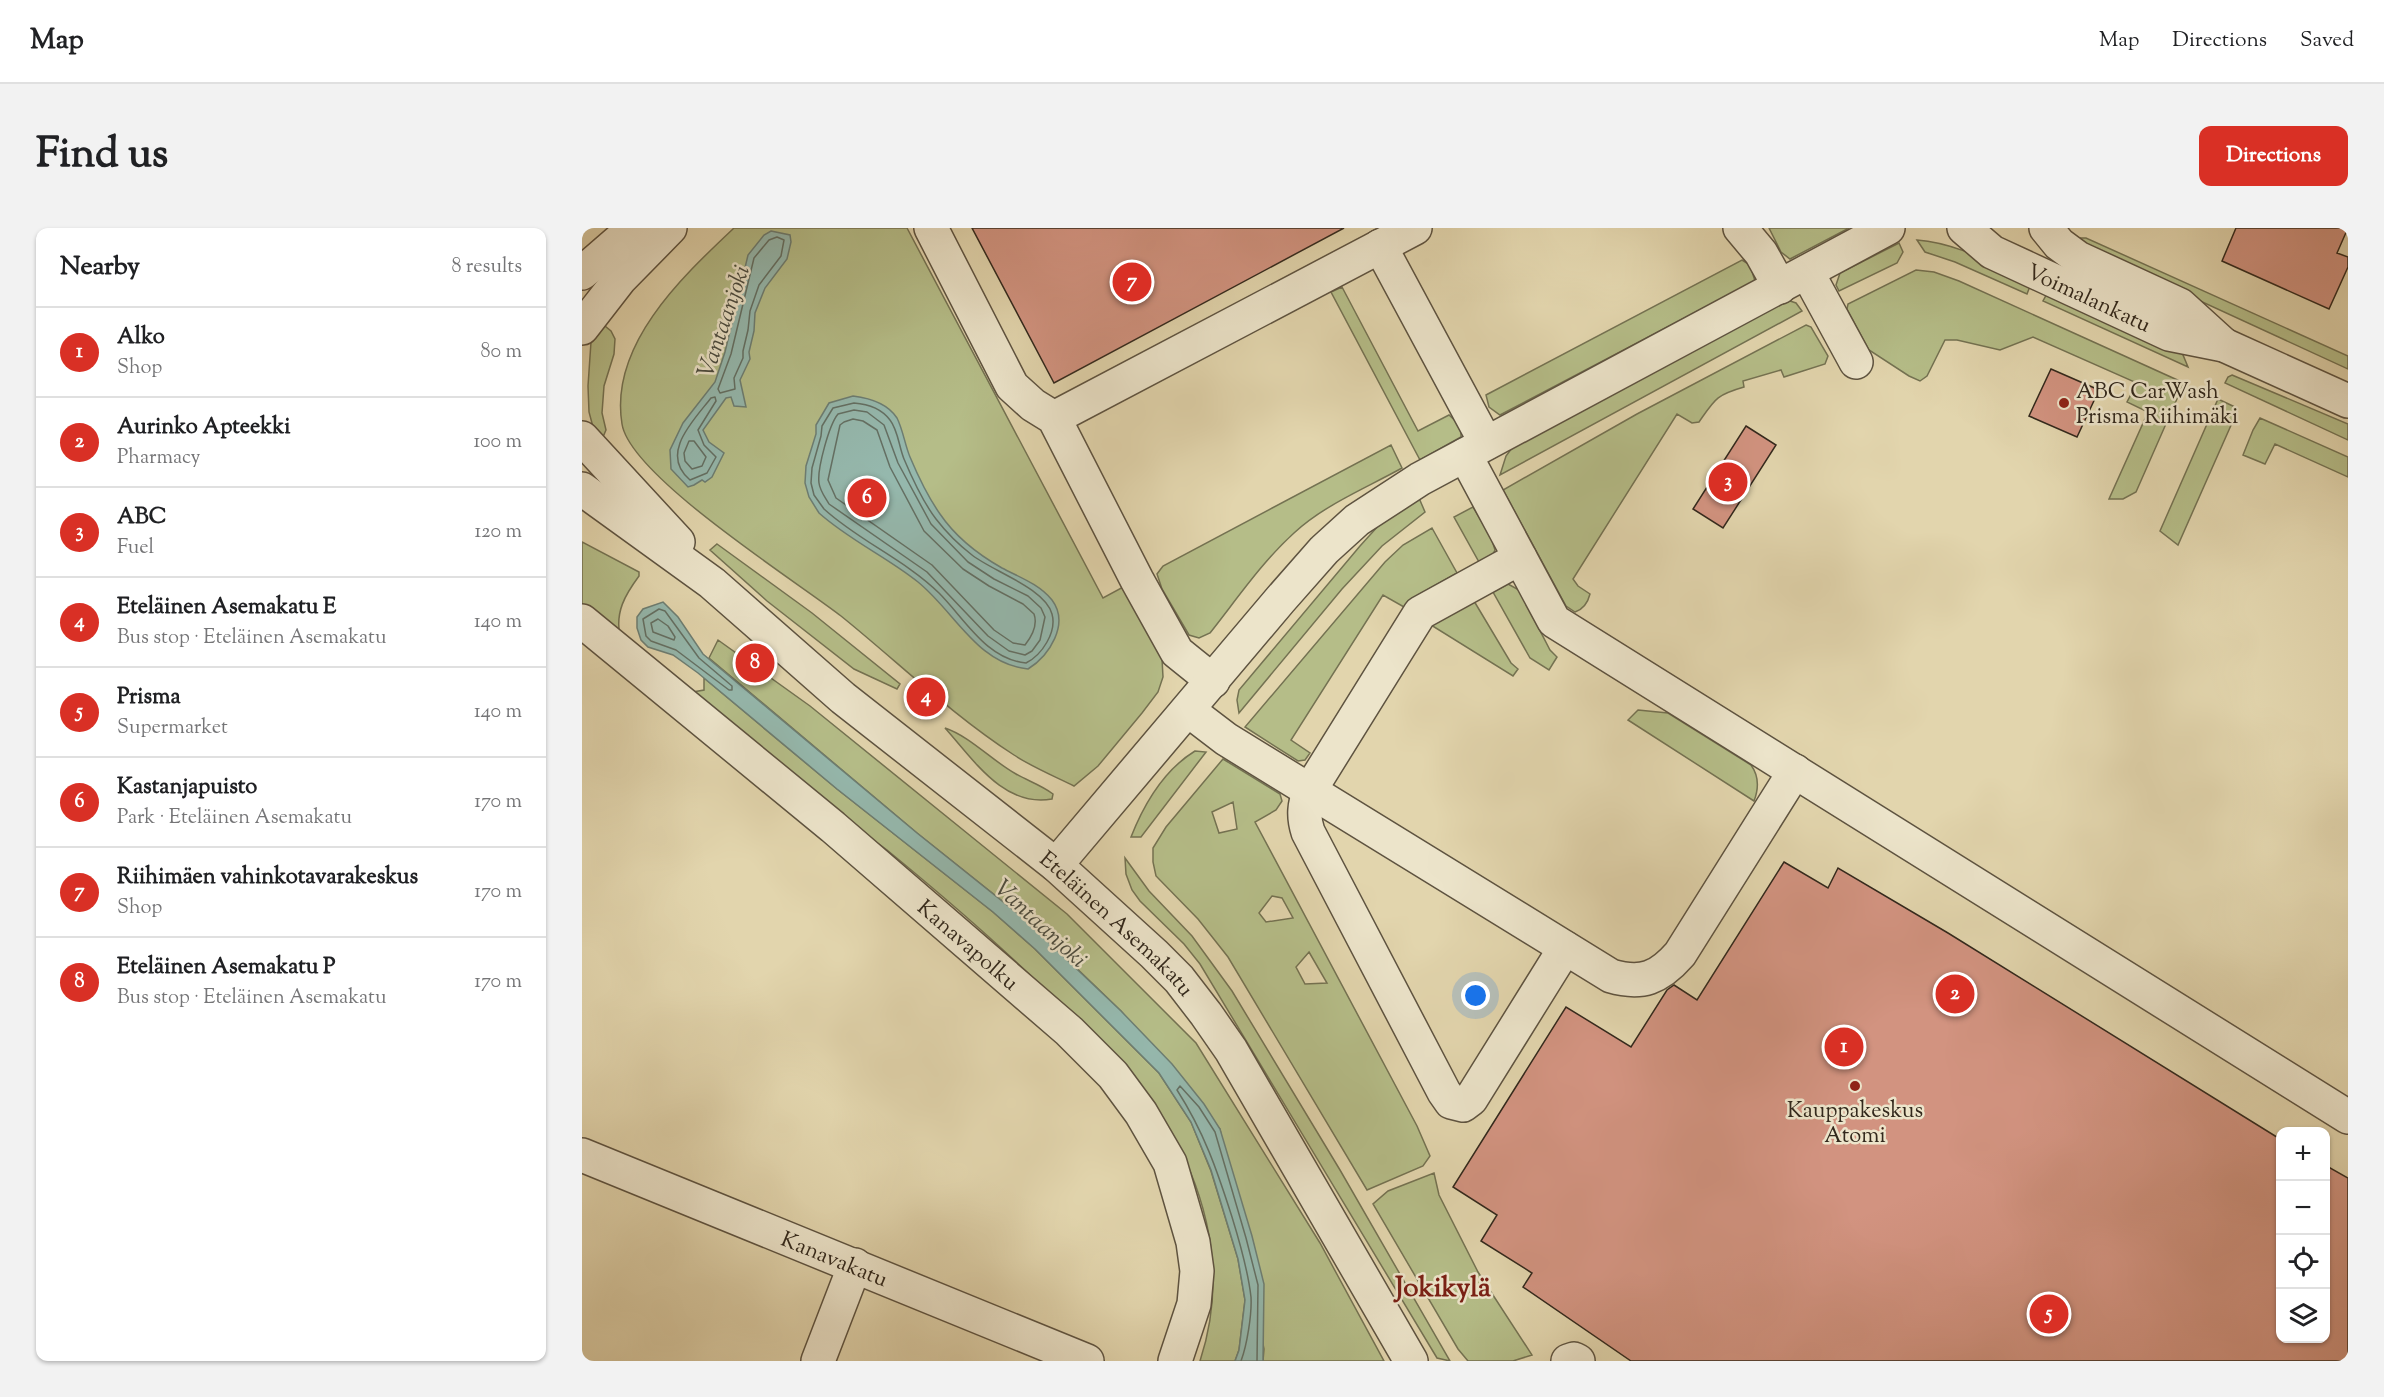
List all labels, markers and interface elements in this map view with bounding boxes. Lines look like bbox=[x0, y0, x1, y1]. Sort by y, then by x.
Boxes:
text: Map bbox=[30, 21, 84, 61]
text: Map bbox=[2099, 26, 2139, 56]
text: Directions bbox=[2172, 26, 2267, 56]
text: Saved bbox=[2300, 26, 2354, 56]
text: Find us bbox=[36, 126, 168, 186]
button: Directions bbox=[2199, 126, 2348, 186]
text: Nearby bbox=[60, 249, 140, 286]
text: 8 results bbox=[451, 253, 522, 282]
street label: Voimalankatu bbox=[2021, 257, 2156, 343]
pin: 7 bbox=[1112, 260, 1152, 304]
water label: Vantaanjoki bbox=[690, 261, 760, 382]
text: Alko bbox=[117, 322, 165, 354]
text: 1 bbox=[76, 338, 83, 367]
text: 80 m bbox=[481, 338, 522, 367]
text: Shop bbox=[117, 354, 162, 383]
place label: ABC CarWash Prisma Riihimäki bbox=[2076, 377, 2238, 434]
marker: ABC CarWash Prisma Riihimäki bbox=[2057, 396, 2071, 410]
text: Aurinko Apteekki bbox=[117, 412, 290, 444]
text: 2 bbox=[75, 428, 84, 457]
text: 100 m bbox=[473, 428, 522, 457]
text: Pharmacy bbox=[117, 444, 200, 473]
pin: 3 bbox=[1708, 460, 1748, 504]
pin: 6 bbox=[848, 476, 886, 520]
text: ABC bbox=[117, 502, 166, 534]
text: 3 bbox=[75, 518, 84, 547]
text: 120 m bbox=[474, 518, 522, 547]
text: Fuel bbox=[117, 534, 154, 563]
text: Eteläinen Asemakatu E bbox=[117, 592, 336, 624]
text: 4 bbox=[74, 608, 85, 637]
text: 140 m bbox=[474, 608, 522, 637]
text: Bus stop · Eteläinen Asemakatu bbox=[117, 624, 386, 653]
pin: 8 bbox=[736, 640, 774, 686]
pin: 4 bbox=[906, 674, 946, 720]
text: Prisma bbox=[117, 682, 181, 714]
text: 5 bbox=[76, 698, 83, 727]
text: 140 m bbox=[474, 698, 522, 727]
text: Supermarket bbox=[117, 714, 228, 743]
text: Kastanjapuisto bbox=[117, 772, 257, 804]
text: 6 bbox=[75, 788, 84, 817]
text: 170 m bbox=[474, 788, 522, 817]
text: Park · Eteläinen Asemakatu bbox=[117, 804, 352, 833]
street label: Eteläinen Asemakatu bbox=[1032, 845, 1200, 1005]
text: Riihimäen vahinkotavarakeskus bbox=[117, 862, 418, 894]
water label: Vantaanjoki bbox=[985, 872, 1094, 977]
text: 7 bbox=[74, 878, 85, 907]
text: 170 m bbox=[474, 878, 522, 907]
street label: Kanavapolku bbox=[909, 893, 1025, 1000]
text: Shop bbox=[117, 894, 162, 923]
text: Eteläinen Asemakatu P bbox=[117, 952, 336, 984]
text: 8 bbox=[75, 968, 85, 997]
text: 170 m bbox=[474, 968, 522, 997]
pin: 2 bbox=[1936, 972, 1974, 1017]
your location bbox=[1461, 981, 1490, 1010]
text: Bus stop · Eteläinen Asemakatu bbox=[117, 984, 386, 1013]
pin: 1 bbox=[1824, 1024, 1864, 1070]
marker: Kauppakeskus Atomi bbox=[1848, 1079, 1862, 1093]
place label: Kauppakeskus Atomi bbox=[1787, 1096, 1923, 1153]
map controls bbox=[2276, 1127, 2330, 1343]
button: + bbox=[2276, 1127, 2330, 1181]
button: − bbox=[2276, 1181, 2330, 1235]
street label: Kanavakatu bbox=[775, 1225, 892, 1297]
button: locate bbox=[2276, 1235, 2330, 1289]
district label: Jokikylä bbox=[1393, 1269, 1491, 1309]
button: layers bbox=[2276, 1289, 2330, 1343]
pin: 5 bbox=[2030, 1292, 2068, 1336]

